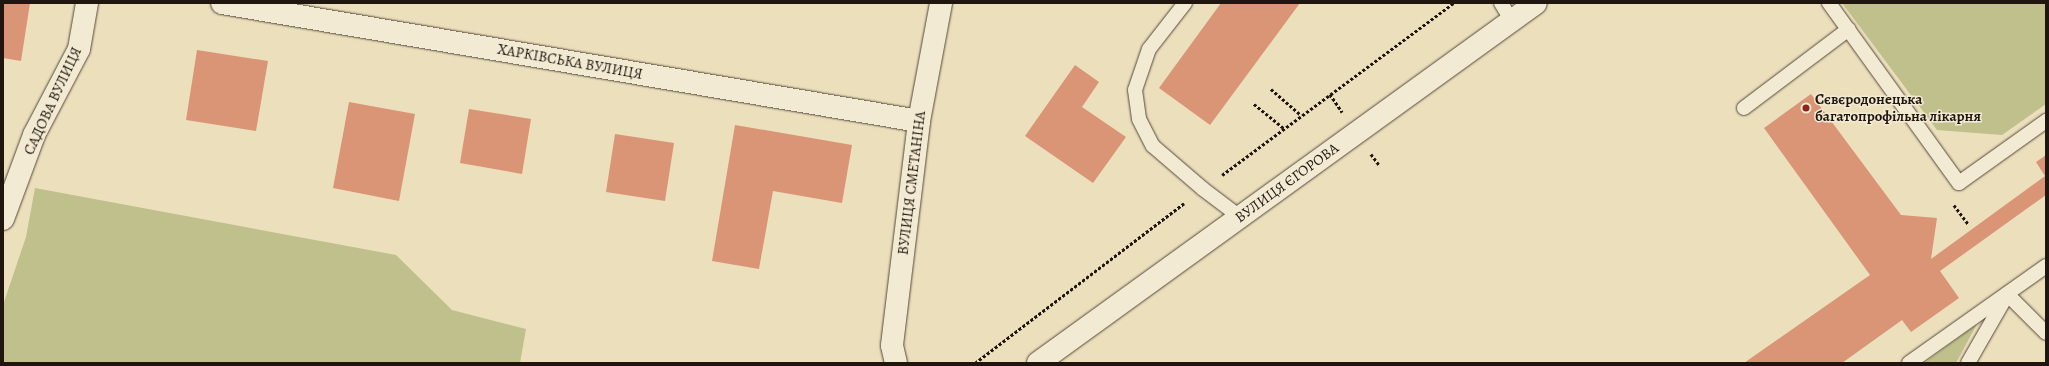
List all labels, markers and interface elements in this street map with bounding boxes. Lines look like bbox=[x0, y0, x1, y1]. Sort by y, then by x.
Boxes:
street label: ХАРКІВСЬКА ВУЛИЦЯ bbox=[496, 40, 644, 84]
street label: САДОВА ВУЛИЦЯ bbox=[20, 44, 86, 158]
place label: Сєвєродонецька багатопрофiльна лiкарня bbox=[1815, 90, 1981, 125]
marker: Сєвєродонецька багатопрофiльна лiкарня bbox=[1800, 102, 1812, 114]
street label: ВУЛИЦЯ СМЕТАНІНА bbox=[894, 110, 930, 256]
street label: ВУЛИЦЯ ЄГОРОВА bbox=[1232, 139, 1342, 227]

